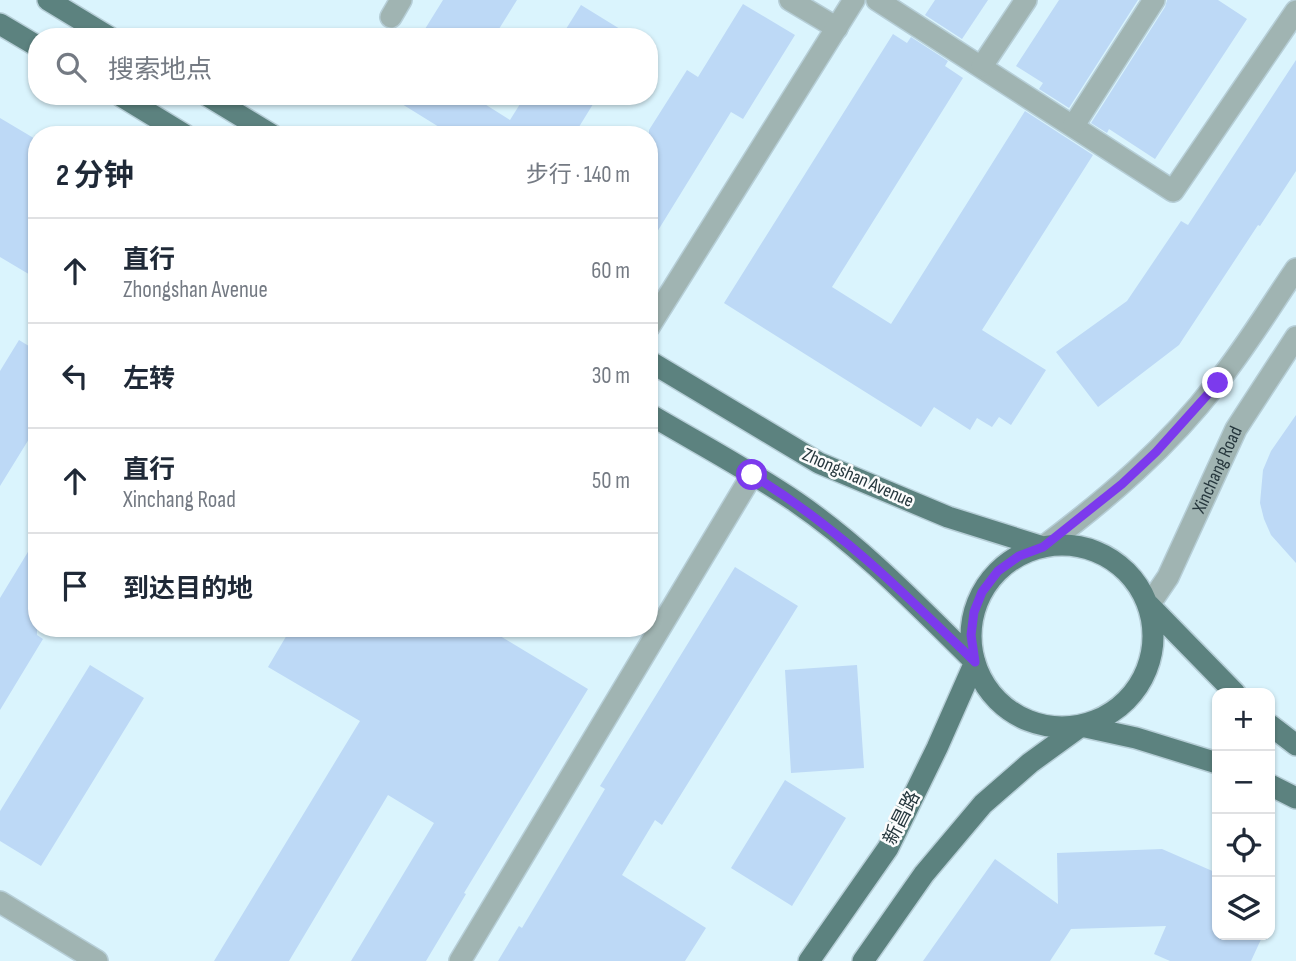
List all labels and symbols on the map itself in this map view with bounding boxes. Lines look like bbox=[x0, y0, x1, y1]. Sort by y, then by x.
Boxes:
route end bbox=[1202, 367, 1233, 398]
street label: Xinchang Road bbox=[1187, 422, 1247, 518]
street label: Zhongshan Avenue bbox=[799, 443, 917, 513]
route start bbox=[736, 459, 767, 490]
street label: 新昌路 bbox=[879, 787, 925, 849]

